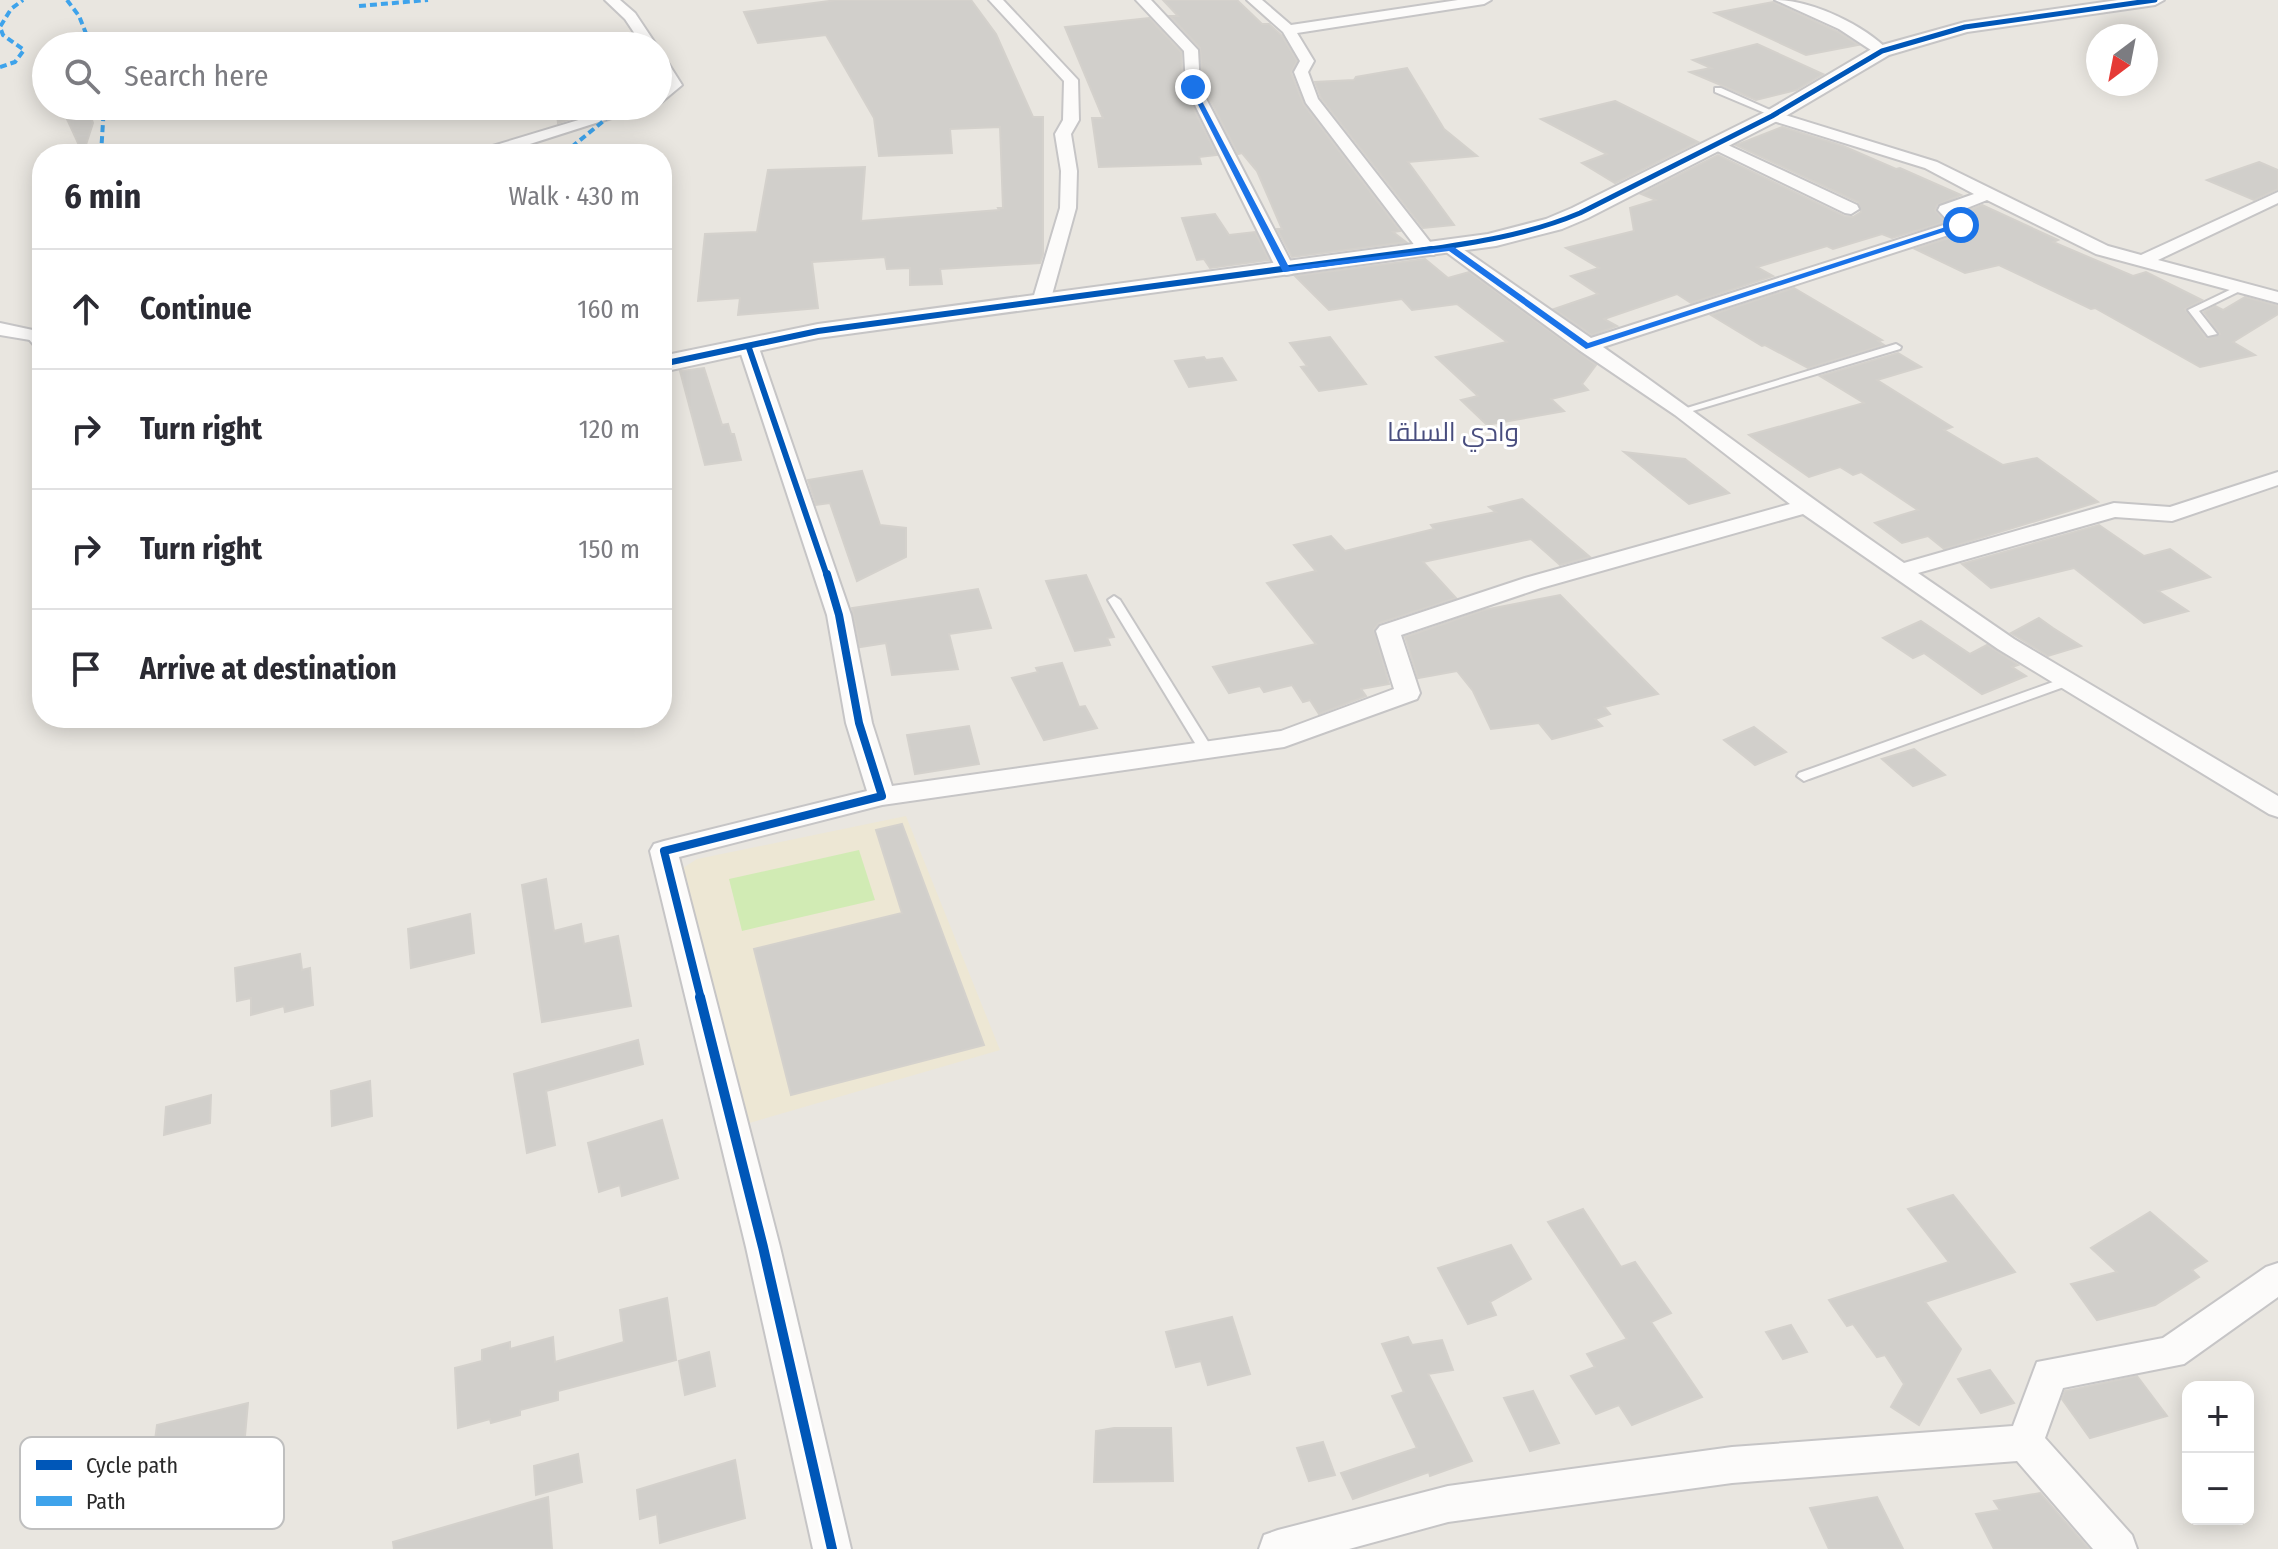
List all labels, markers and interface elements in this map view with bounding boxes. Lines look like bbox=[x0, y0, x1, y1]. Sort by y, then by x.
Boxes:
north arrow bbox=[2086, 24, 2158, 96]
search box bbox=[32, 32, 672, 120]
icon: search bbox=[60, 54, 104, 98]
text: Search here bbox=[124, 58, 269, 94]
route end bbox=[1175, 69, 1211, 105]
text: 6 min bbox=[64, 176, 141, 217]
text: Walk · 430 m bbox=[509, 181, 640, 212]
route start bbox=[1943, 207, 1979, 243]
icon: ahead bbox=[64, 287, 108, 331]
text: Continue bbox=[140, 291, 252, 327]
text: 160 m bbox=[577, 294, 640, 325]
icon: right bbox=[64, 407, 108, 451]
text: Turn right bbox=[140, 411, 262, 447]
text: 120 m bbox=[579, 414, 640, 445]
district label: وادي السلقا bbox=[1387, 417, 1519, 452]
icon: right bbox=[64, 527, 108, 571]
text: Turn right bbox=[140, 531, 262, 567]
text: 150 m bbox=[578, 534, 640, 565]
icon: arrive bbox=[64, 647, 108, 691]
text: Arrive at destination bbox=[140, 651, 397, 687]
map controls bbox=[2182, 1381, 2254, 1525]
button: + bbox=[2182, 1381, 2254, 1453]
legend bbox=[20, 1437, 284, 1529]
text: Cycle path bbox=[86, 1452, 178, 1479]
button: − bbox=[2182, 1453, 2254, 1525]
text: Path bbox=[86, 1488, 126, 1515]

